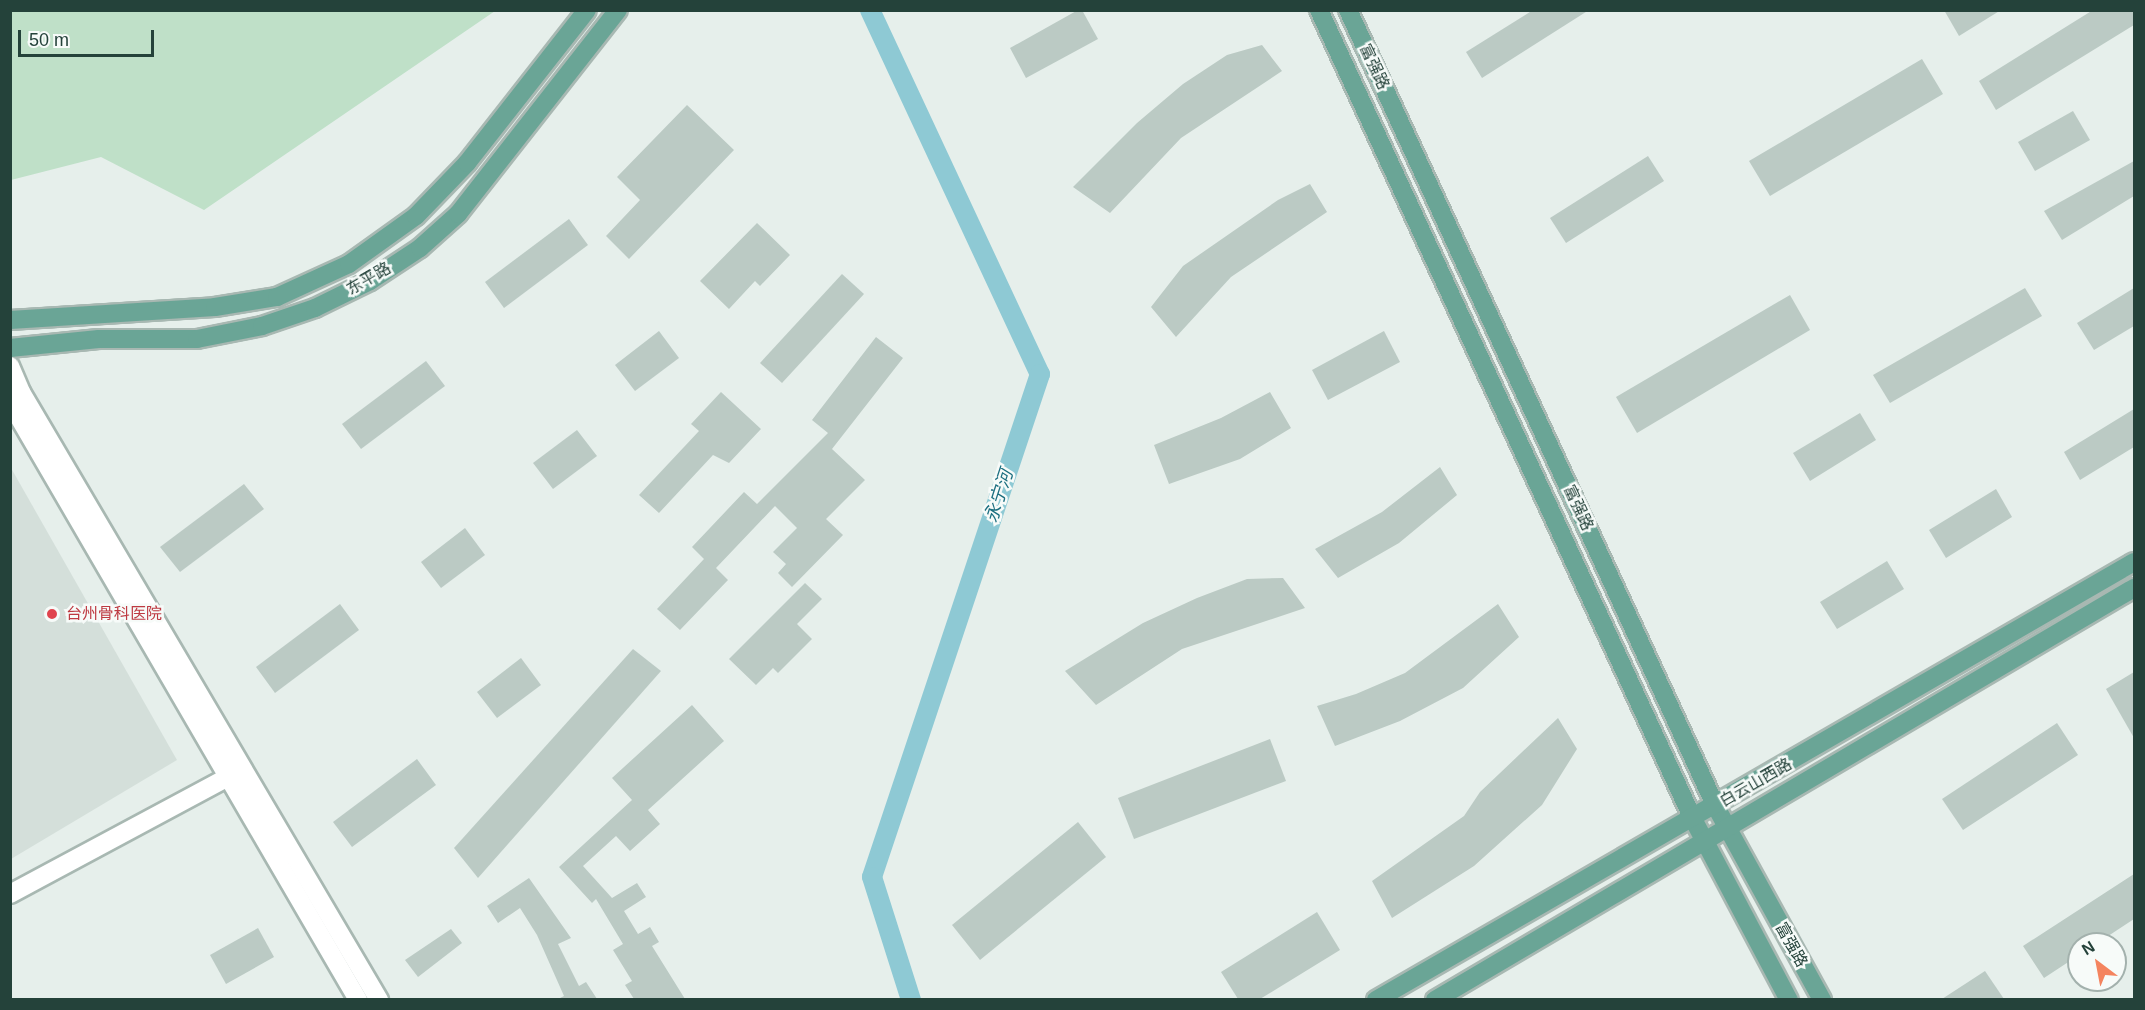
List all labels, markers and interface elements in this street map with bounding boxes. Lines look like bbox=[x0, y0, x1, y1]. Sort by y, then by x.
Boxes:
scale bar bbox=[21, 18, 158, 56]
text: 50 m bbox=[29, 30, 69, 50]
street label: 富强路 bbox=[1355, 41, 1393, 93]
street label: 东平路 bbox=[343, 259, 395, 299]
water label: 永宁河 bbox=[980, 467, 1018, 525]
street label: 富强路 bbox=[1559, 482, 1597, 534]
place label: 台州骨科医院 bbox=[66, 604, 162, 624]
marker: 台州骨科医院 bbox=[43, 605, 61, 623]
street label: 白云山西路 bbox=[1717, 755, 1795, 811]
street label: 富强路 bbox=[1771, 919, 1811, 971]
north arrow bbox=[2067, 932, 2127, 992]
text: N bbox=[2079, 938, 2098, 958]

